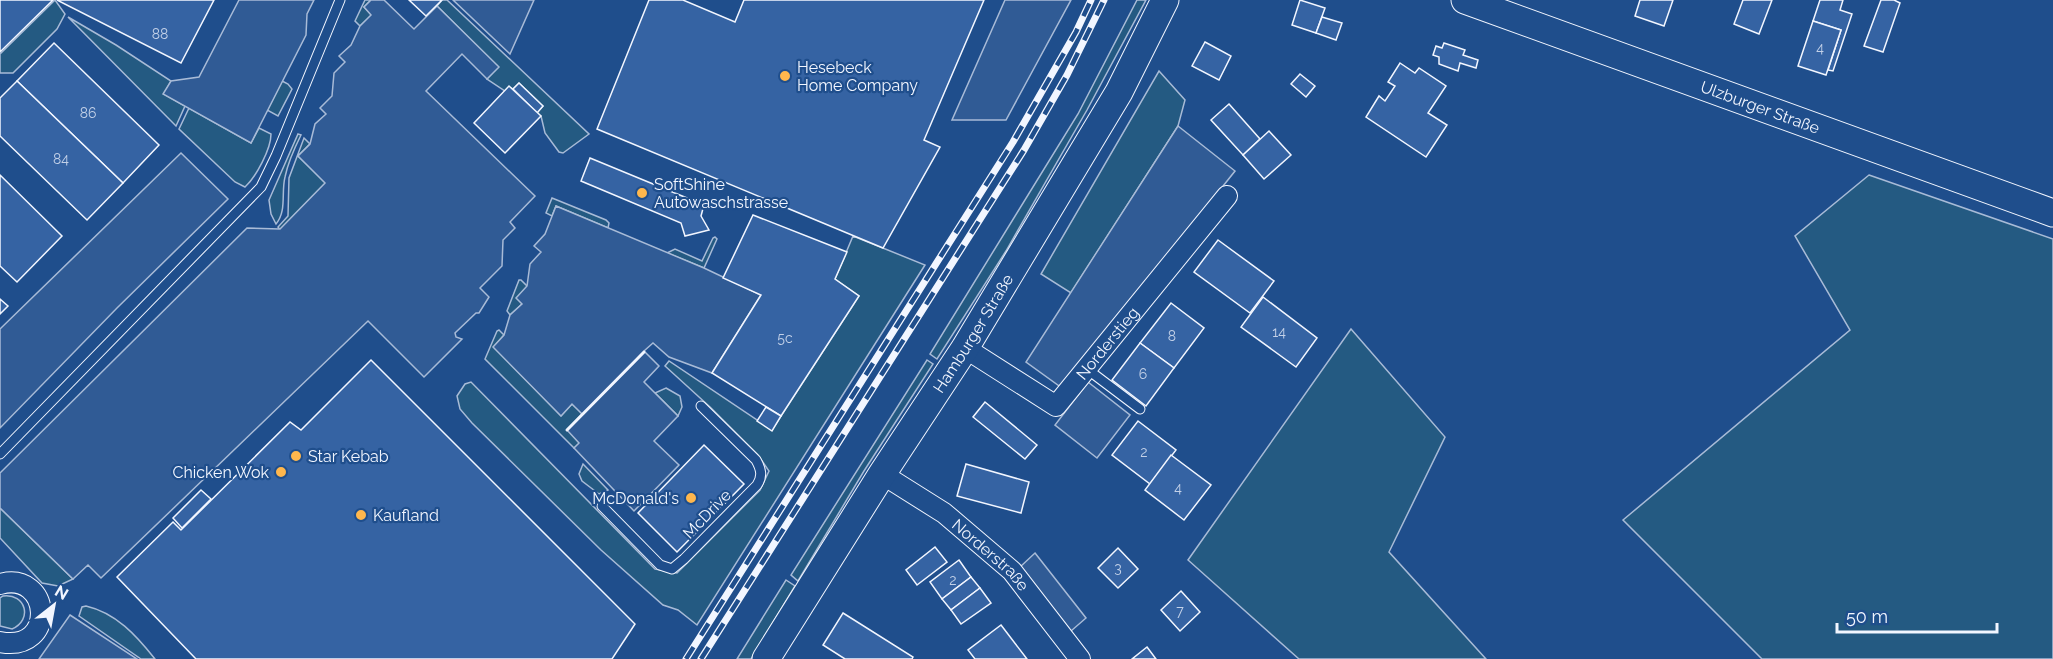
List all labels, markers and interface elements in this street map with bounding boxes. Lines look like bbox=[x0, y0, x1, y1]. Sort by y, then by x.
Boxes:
house number: 88 bbox=[152, 26, 168, 42]
house number: 4 bbox=[1816, 40, 1824, 56]
place label: Hesebeck Home Company bbox=[797, 58, 918, 95]
marker: Hesebeck Home Company bbox=[778, 69, 792, 83]
street label: Ulzburger Straße bbox=[1698, 77, 1822, 137]
house number: 86 bbox=[80, 105, 96, 121]
house number: 84 bbox=[53, 151, 69, 167]
place label: SoftShine Autowaschstrasse bbox=[654, 175, 788, 212]
marker: SoftShine Autowaschstrasse bbox=[635, 186, 649, 200]
street label: Hamburger Straße bbox=[929, 270, 1017, 396]
street label: Norderstieg bbox=[1072, 303, 1142, 383]
house number: 14 bbox=[1272, 324, 1286, 340]
house number: 8 bbox=[1168, 328, 1176, 344]
house number: 5c bbox=[777, 330, 793, 346]
house number: 6 bbox=[1139, 366, 1147, 382]
house number: 2 bbox=[1140, 444, 1148, 460]
place label: Star Kebab bbox=[308, 447, 389, 466]
marker: Star Kebab bbox=[289, 449, 303, 463]
place label: Chicken Wok bbox=[172, 463, 270, 482]
marker: Chicken Wok bbox=[274, 465, 288, 479]
house number: 4 bbox=[1174, 480, 1182, 496]
street label: McDrive bbox=[679, 486, 735, 542]
place label: McDonald's bbox=[592, 489, 679, 508]
marker: McDonald's bbox=[684, 491, 698, 505]
place label: Kaufland bbox=[373, 506, 439, 525]
marker: Kaufland bbox=[354, 508, 368, 522]
street label: Norderstraße bbox=[948, 515, 1033, 594]
house number: 3 bbox=[1114, 560, 1122, 576]
house number: 2 bbox=[949, 572, 957, 588]
north arrow bbox=[24, 575, 84, 635]
text: N bbox=[51, 581, 72, 604]
scale bar bbox=[1837, 596, 1998, 634]
house number: 7 bbox=[1176, 603, 1184, 619]
text: 50 m bbox=[1846, 606, 1888, 627]

